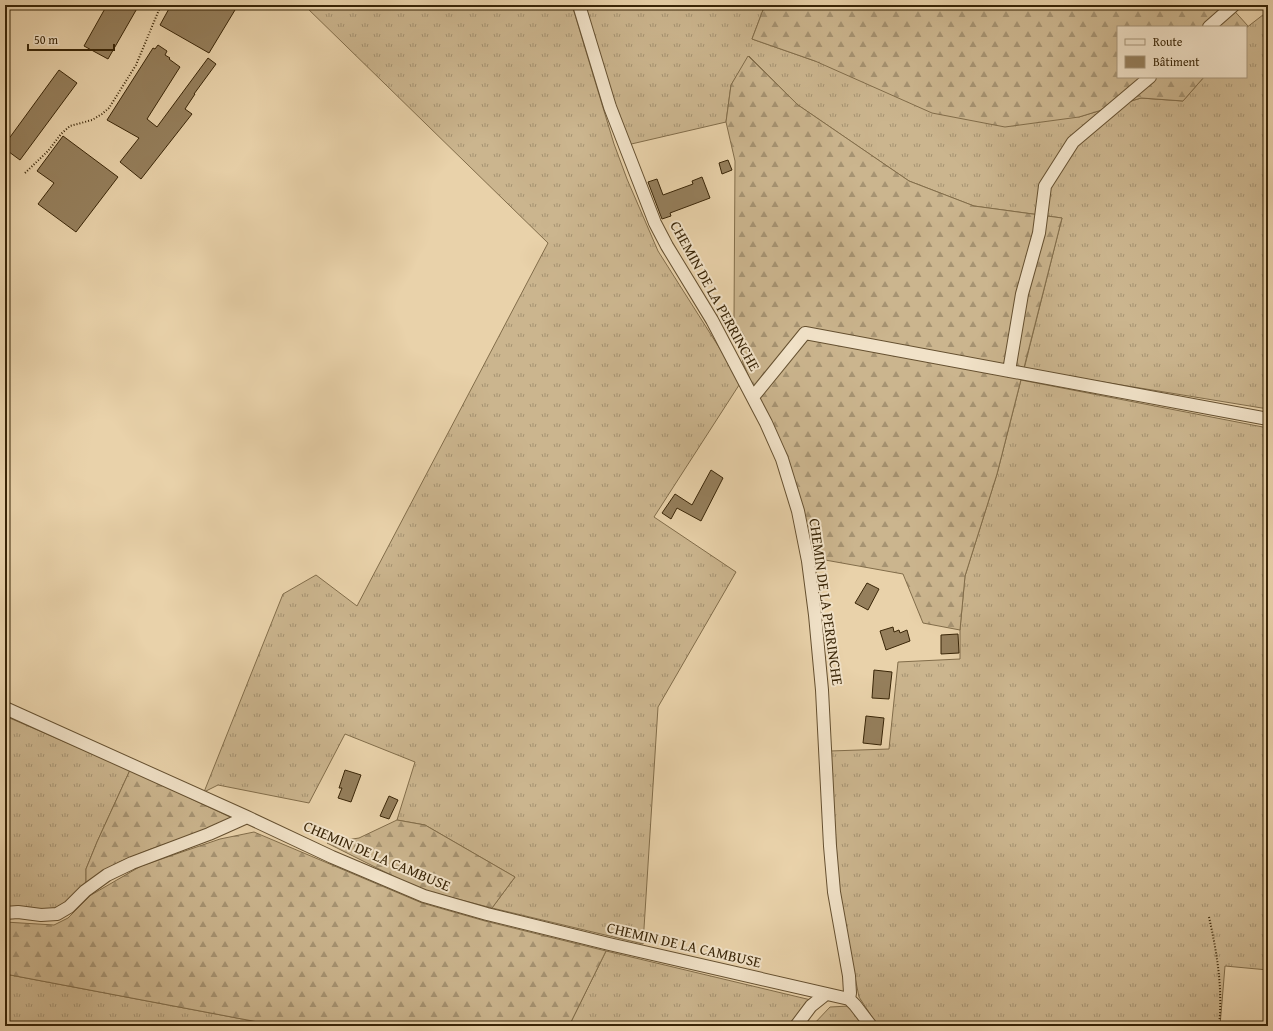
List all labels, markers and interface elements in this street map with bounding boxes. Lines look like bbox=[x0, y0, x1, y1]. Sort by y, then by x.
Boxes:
scale bar bbox=[28, 26, 114, 52]
legend bbox=[1117, 26, 1247, 78]
text: 50 m bbox=[34, 31, 58, 48]
text: Route bbox=[1153, 33, 1183, 50]
text: Bâtiment bbox=[1153, 53, 1200, 70]
street label: CHEMIN DE LA PERRINCHE bbox=[665, 217, 766, 375]
street label: CHEMIN DE LA PERRINCHE bbox=[804, 517, 849, 687]
street label: CHEMIN DE LA CAMBUSE bbox=[300, 815, 454, 896]
street label: CHEMIN DE LA CAMBUSE bbox=[605, 917, 764, 973]

